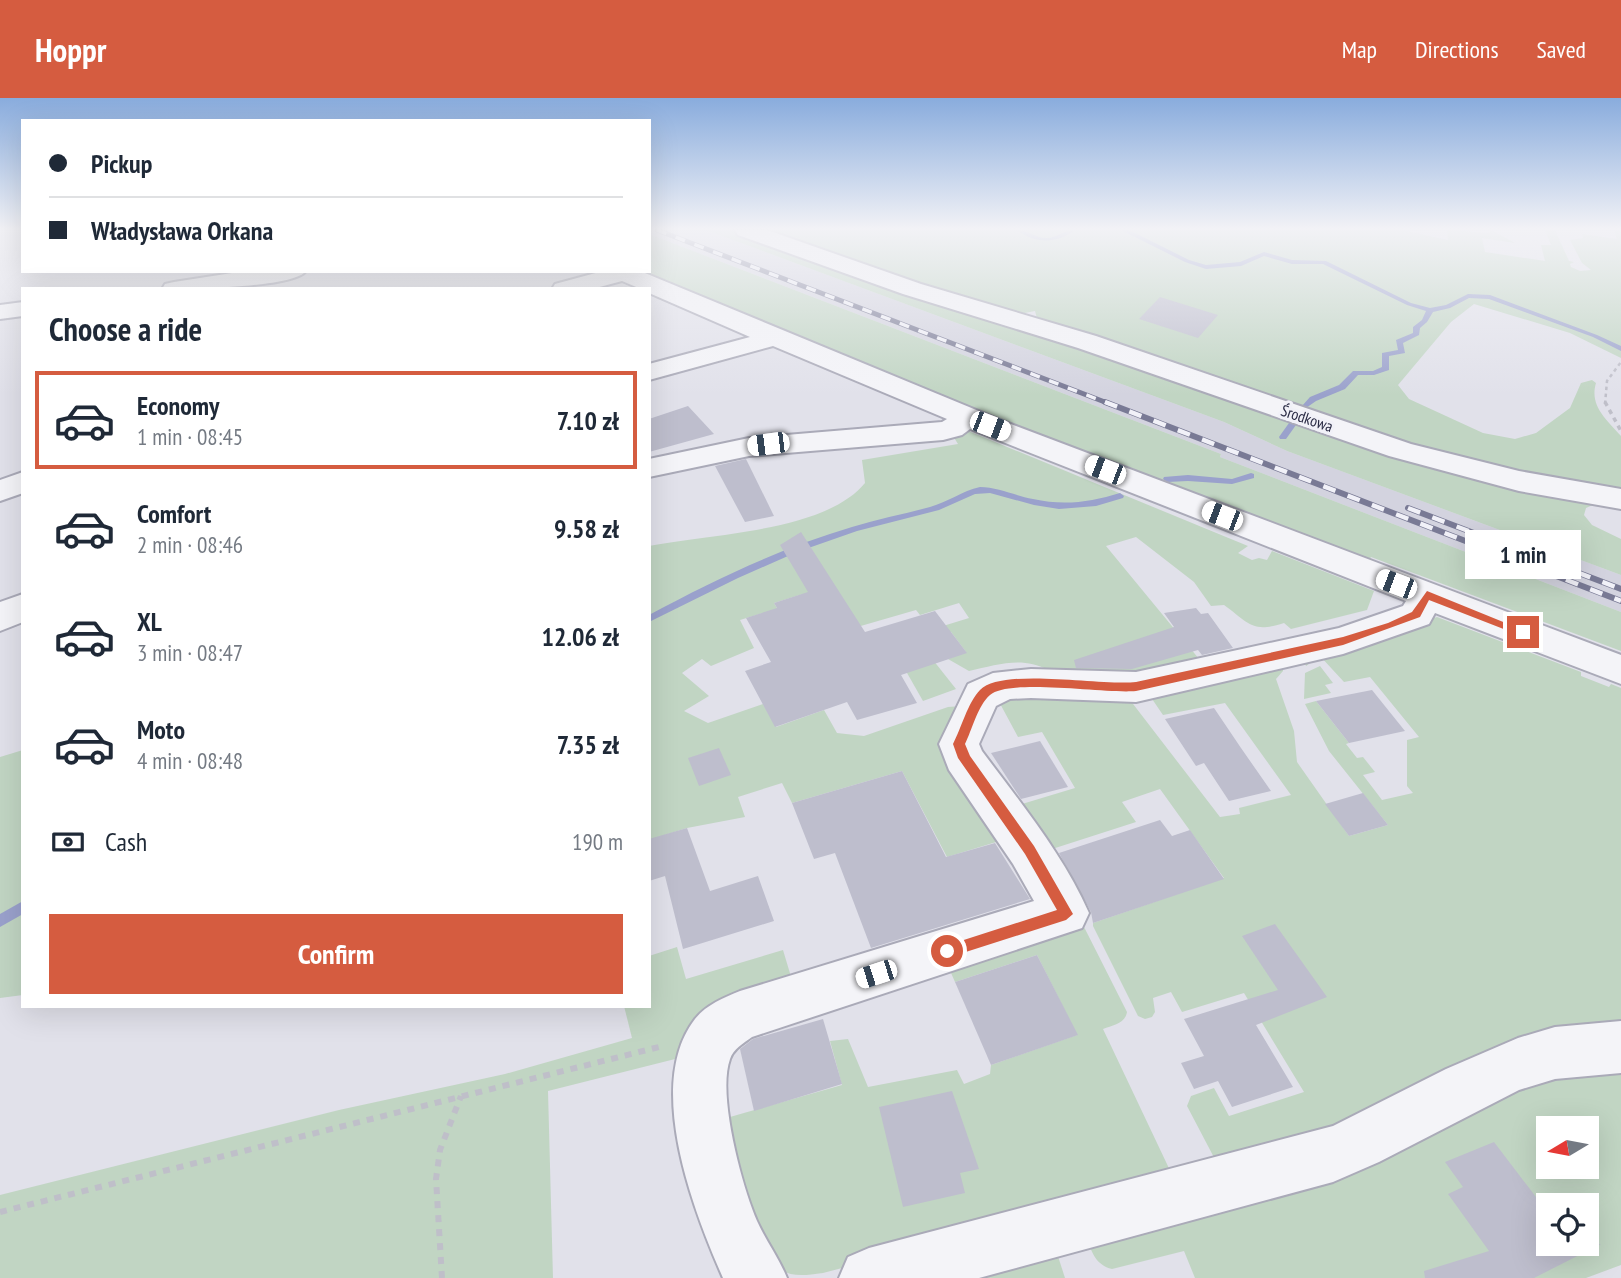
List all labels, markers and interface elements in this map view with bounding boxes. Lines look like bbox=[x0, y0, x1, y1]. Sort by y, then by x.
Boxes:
text: Hoppr bbox=[35, 28, 106, 71]
text: Map bbox=[1342, 34, 1377, 65]
text: Directions bbox=[1415, 34, 1499, 65]
text: Saved bbox=[1537, 34, 1586, 65]
text: Pickup bbox=[91, 147, 152, 180]
text: Władysława Orkana bbox=[91, 214, 273, 247]
text: Choose a ride bbox=[49, 308, 202, 350]
icon: car bbox=[53, 389, 116, 452]
text: Economy bbox=[137, 389, 219, 422]
street label: Środkowa bbox=[1278, 400, 1336, 436]
text: 7.10 zł bbox=[557, 404, 619, 437]
car bbox=[967, 409, 1014, 443]
text: 1 min · 08:45 bbox=[137, 422, 243, 451]
car bbox=[746, 431, 791, 457]
car bbox=[1082, 453, 1129, 487]
icon: car bbox=[53, 497, 116, 560]
text: Comfort bbox=[137, 497, 211, 530]
car bbox=[1199, 499, 1246, 533]
text: 9.58 zł bbox=[554, 512, 619, 545]
text: 2 min · 08:46 bbox=[137, 530, 243, 559]
callout: 1 min bbox=[1465, 531, 1581, 580]
text: 1 min bbox=[1500, 540, 1546, 569]
car bbox=[1373, 567, 1420, 601]
icon: car bbox=[53, 605, 116, 668]
text: XL bbox=[137, 605, 162, 638]
route end bbox=[1507, 616, 1539, 648]
text: 12.06 zł bbox=[542, 620, 619, 653]
text: 3 min · 08:47 bbox=[137, 638, 243, 667]
icon: car bbox=[53, 713, 116, 776]
text: Moto bbox=[137, 713, 185, 746]
text: 7.35 zł bbox=[557, 728, 619, 761]
text: 4 min · 08:48 bbox=[137, 746, 243, 775]
icon: cash bbox=[49, 823, 87, 861]
text: Cash bbox=[105, 825, 147, 858]
text: 190 m bbox=[572, 827, 623, 856]
button: Confirm bbox=[49, 914, 623, 994]
route start bbox=[931, 935, 963, 967]
car bbox=[853, 958, 900, 990]
north arrow bbox=[1536, 1116, 1600, 1180]
map controls bbox=[1536, 1116, 1599, 1256]
button: locate bbox=[1536, 1193, 1599, 1256]

